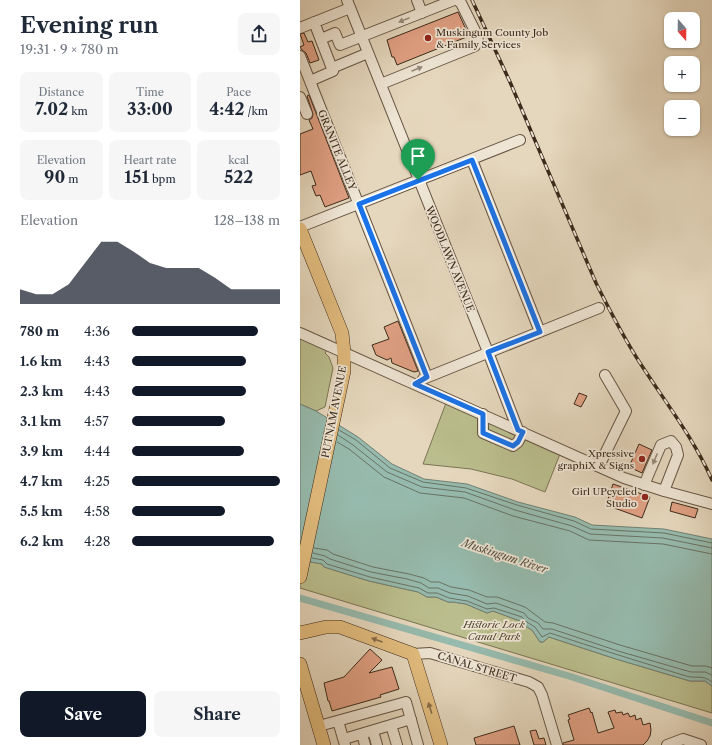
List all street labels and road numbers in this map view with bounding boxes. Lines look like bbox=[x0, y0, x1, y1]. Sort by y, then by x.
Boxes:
street label: GRANITE ALLEY bbox=[315, 108, 359, 193]
street label: WOODLAWN AVENUE bbox=[422, 203, 477, 314]
street label: PUTNAM AVENUE bbox=[319, 365, 349, 459]
street label: CANAL STREET bbox=[436, 649, 518, 685]

